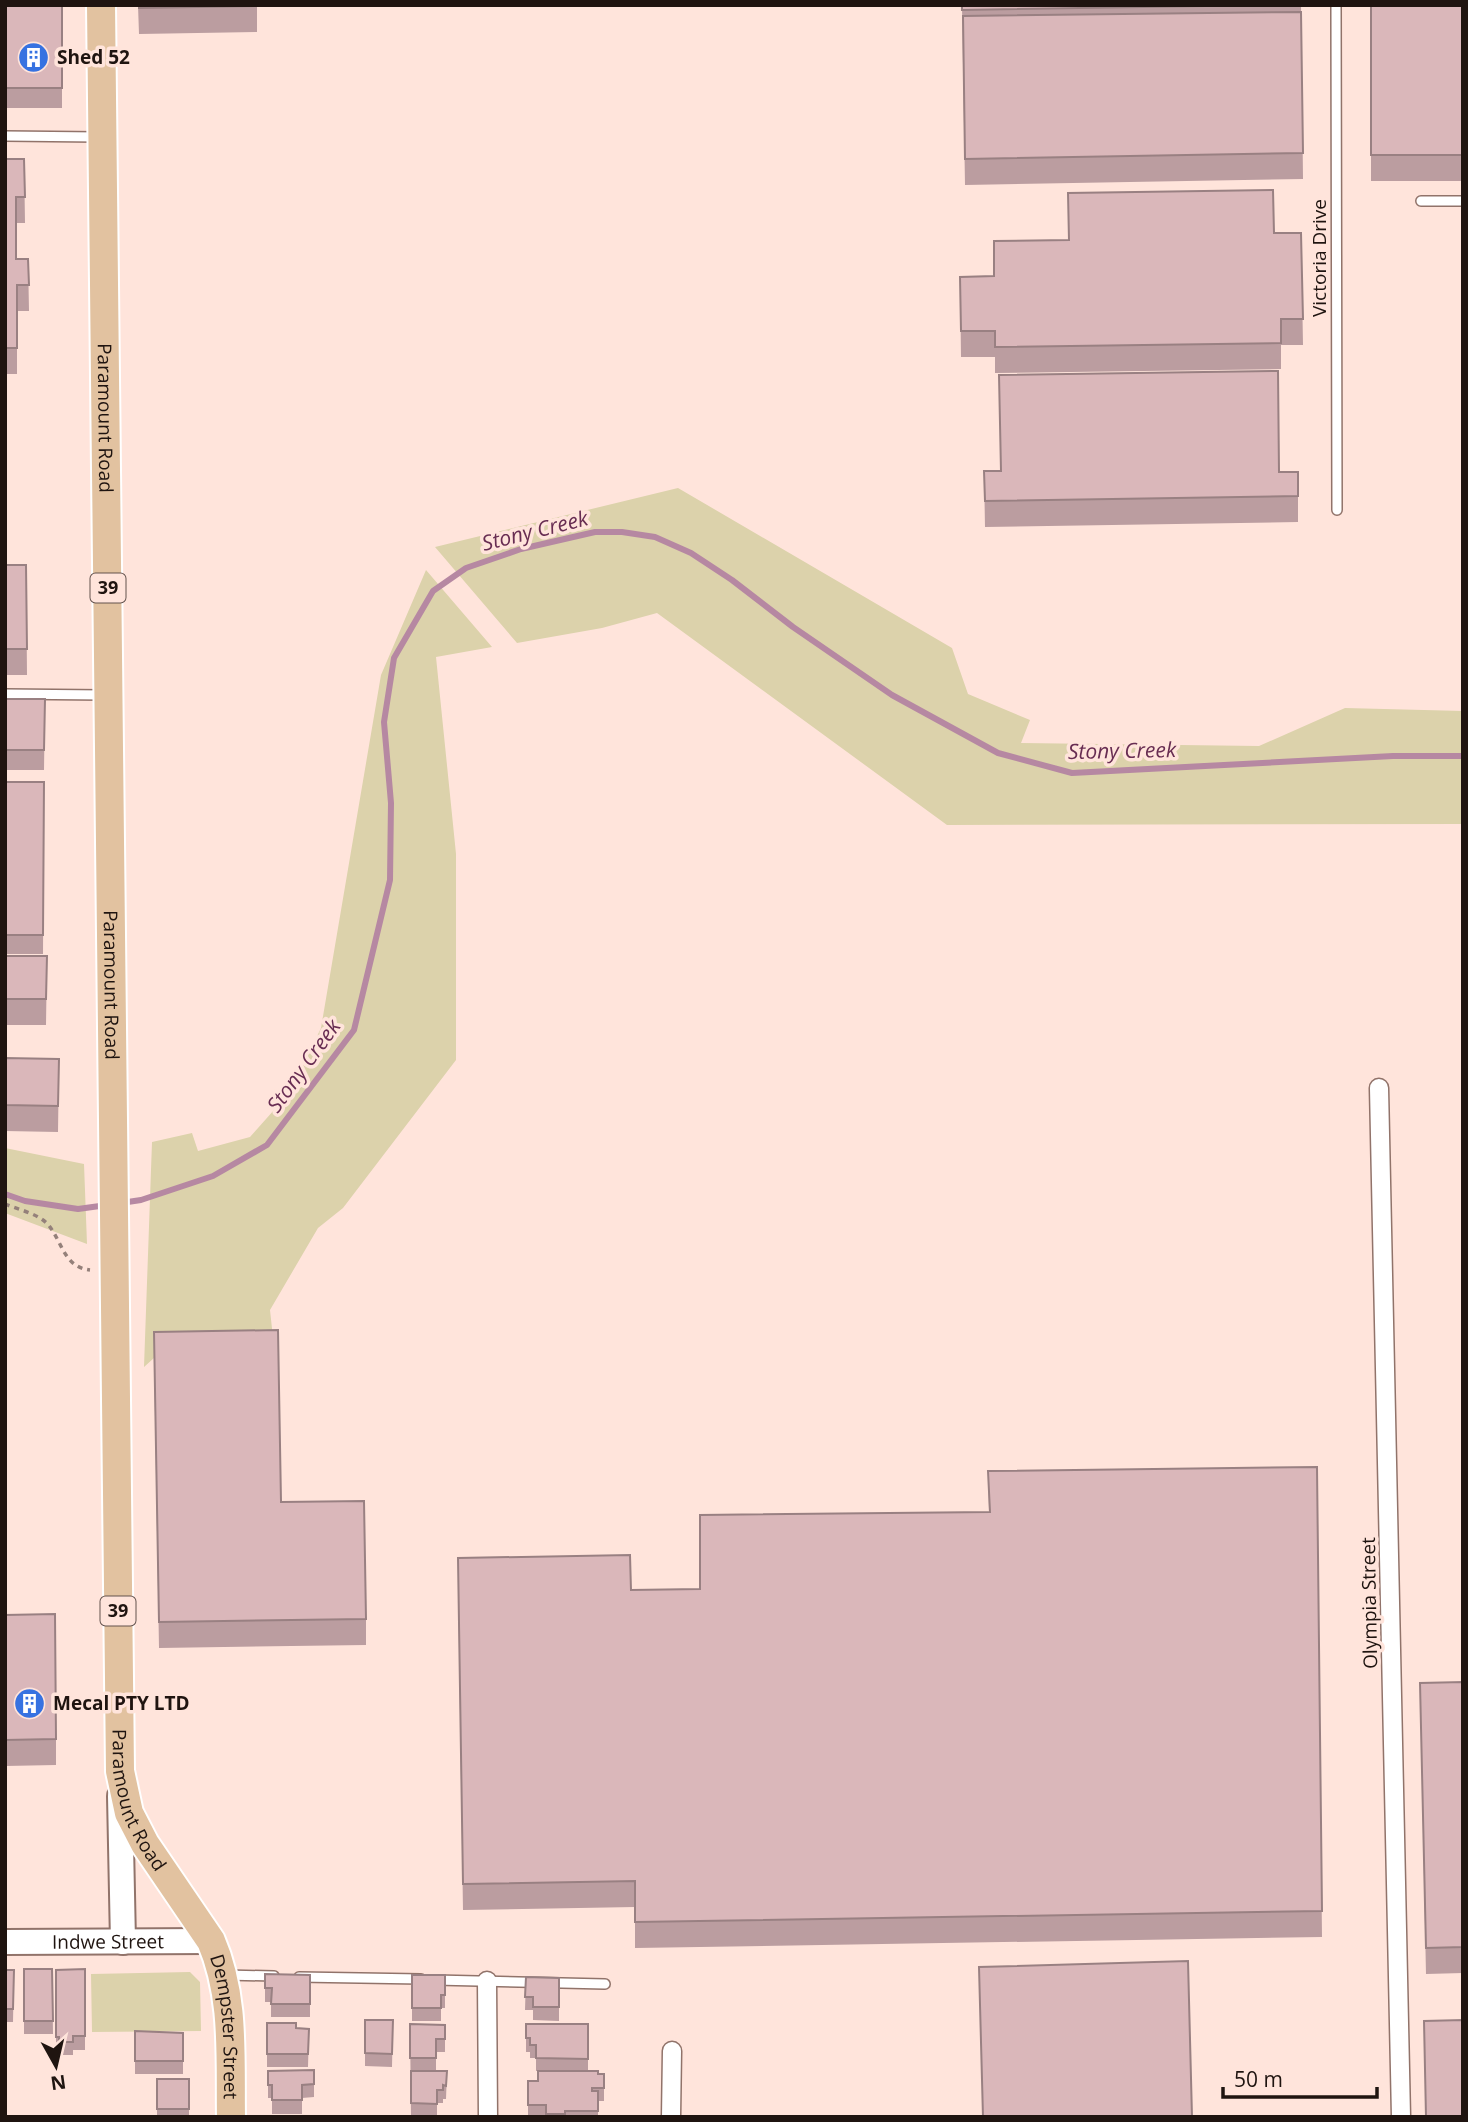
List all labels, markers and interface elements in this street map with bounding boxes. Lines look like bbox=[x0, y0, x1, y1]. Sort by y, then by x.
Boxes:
building icon: Shed 52 bbox=[17, 40, 51, 74]
place label: Shed 52 bbox=[57, 44, 130, 70]
street label: Victoria Drive bbox=[1306, 199, 1332, 317]
street label: Paramount Road bbox=[92, 343, 119, 493]
water label: Stony Creek bbox=[479, 503, 591, 557]
road number: 39 bbox=[90, 574, 126, 602]
water label: Stony Creek bbox=[1068, 735, 1177, 765]
street label: Paramount Road bbox=[98, 910, 125, 1060]
water label: Stony Creek bbox=[260, 1013, 347, 1117]
street label: Olympia Street bbox=[1355, 1537, 1383, 1669]
road number: 39 bbox=[100, 1596, 136, 1626]
building icon: Mecal PTY LTD bbox=[13, 1686, 47, 1720]
place label: Mecal PTY LTD bbox=[53, 1690, 190, 1716]
street label: Paramount Road bbox=[107, 1729, 173, 1876]
street label: Indwe Street bbox=[52, 1928, 164, 1955]
street label: Dempster Street bbox=[204, 1951, 244, 2100]
north arrow bbox=[21, 2031, 91, 2101]
scale bar bbox=[1223, 2056, 1377, 2100]
text: 50 m bbox=[1234, 2065, 1283, 2093]
text: N bbox=[49, 2069, 68, 2097]

